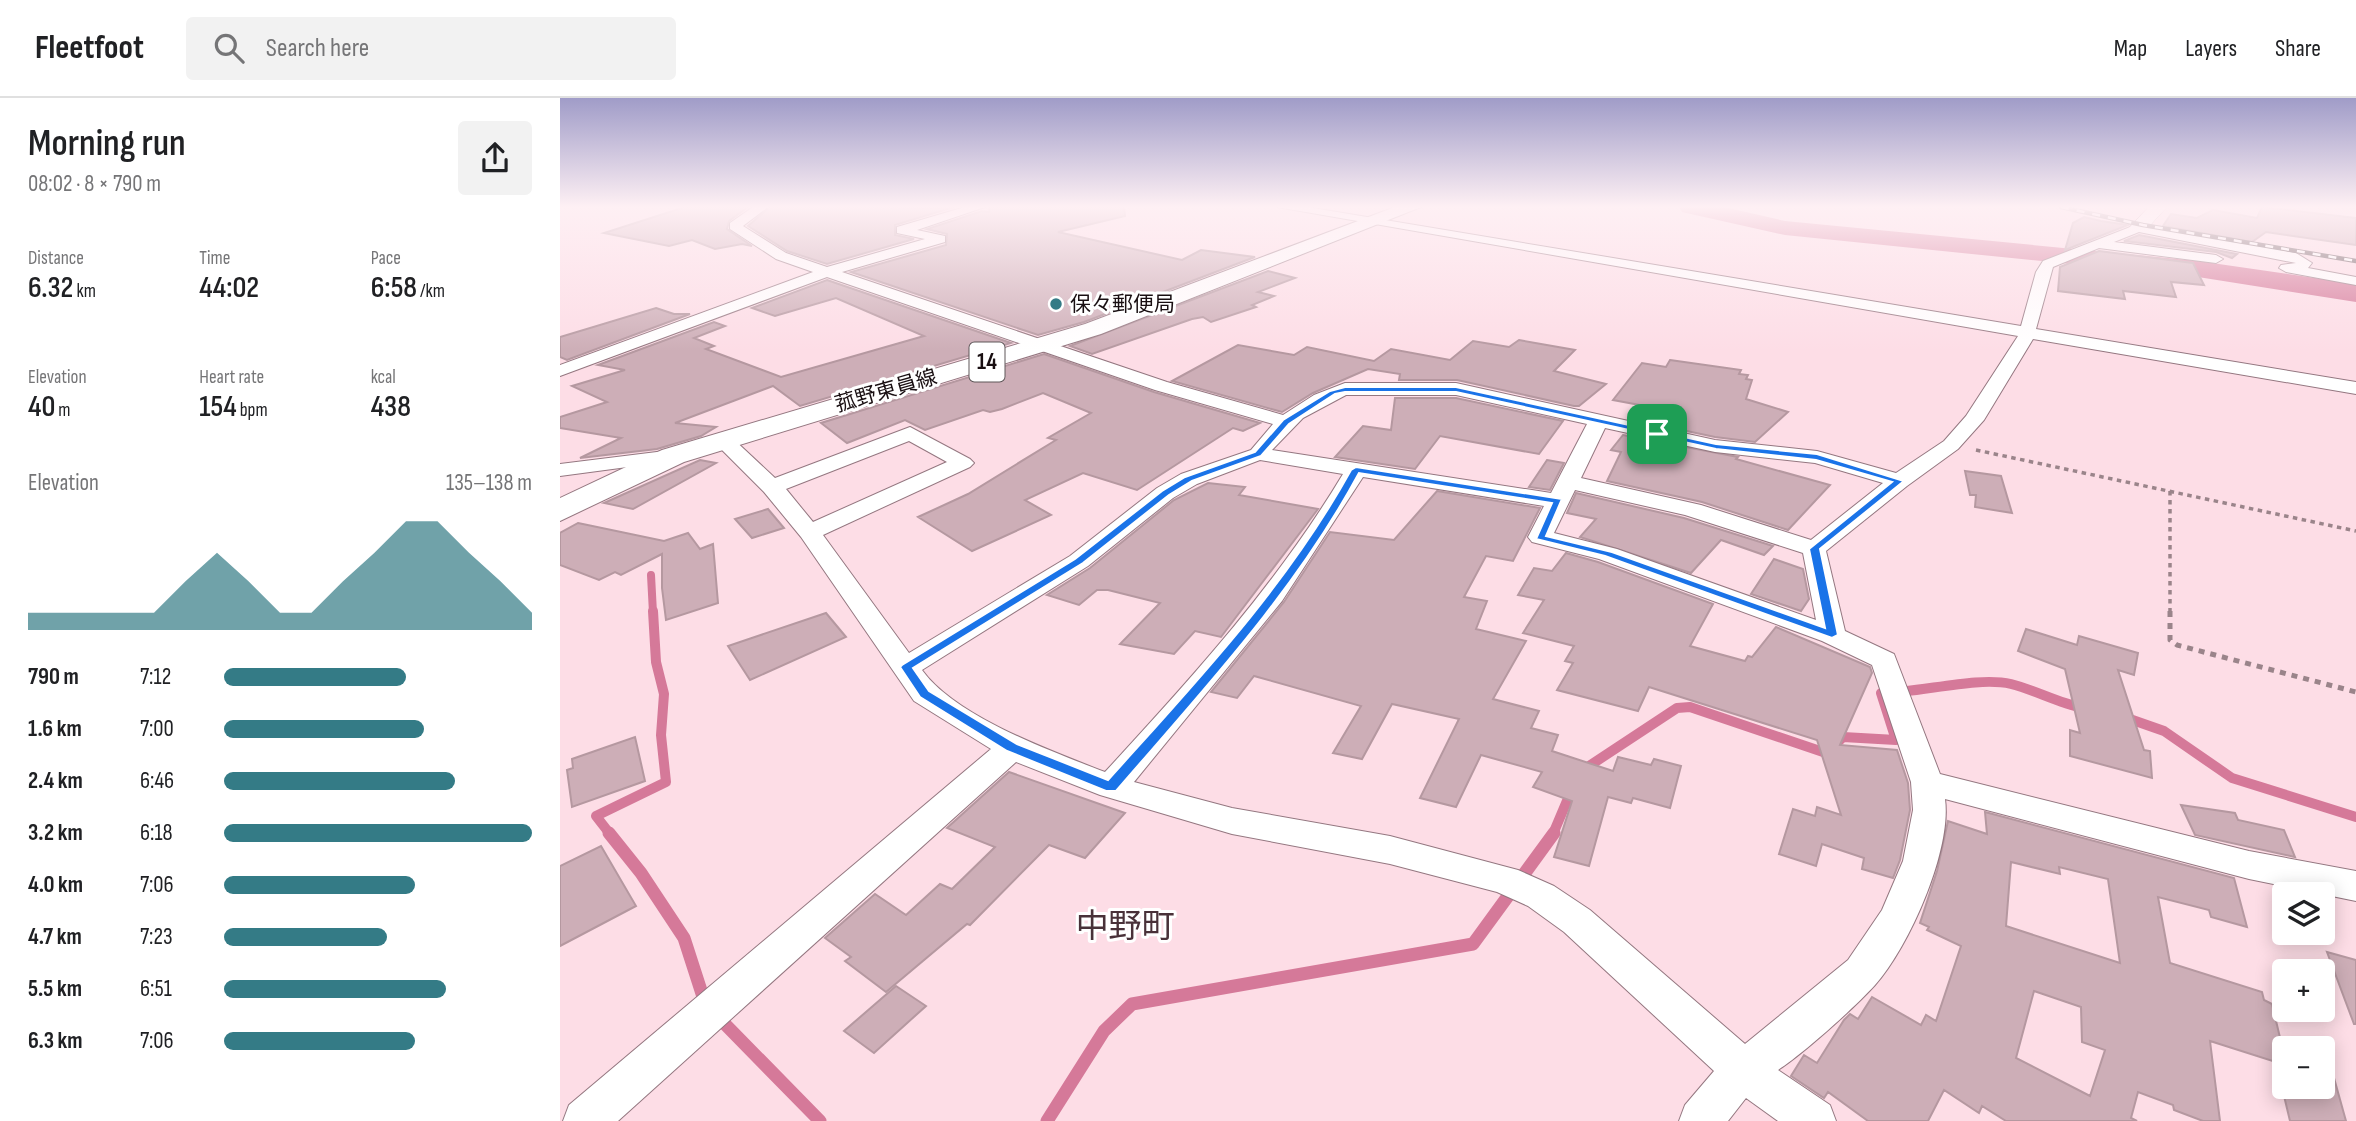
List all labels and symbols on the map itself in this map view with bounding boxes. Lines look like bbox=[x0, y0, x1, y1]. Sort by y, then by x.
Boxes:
place label: 保々郵便局 bbox=[1070, 292, 1175, 317]
marker: 保々郵便局 bbox=[1048, 296, 1064, 312]
road number: 14 bbox=[970, 342, 1004, 382]
street label: 菰野東員線 bbox=[832, 365, 940, 417]
pin bbox=[1627, 404, 1687, 464]
district label: 中野町 bbox=[1076, 907, 1175, 947]

